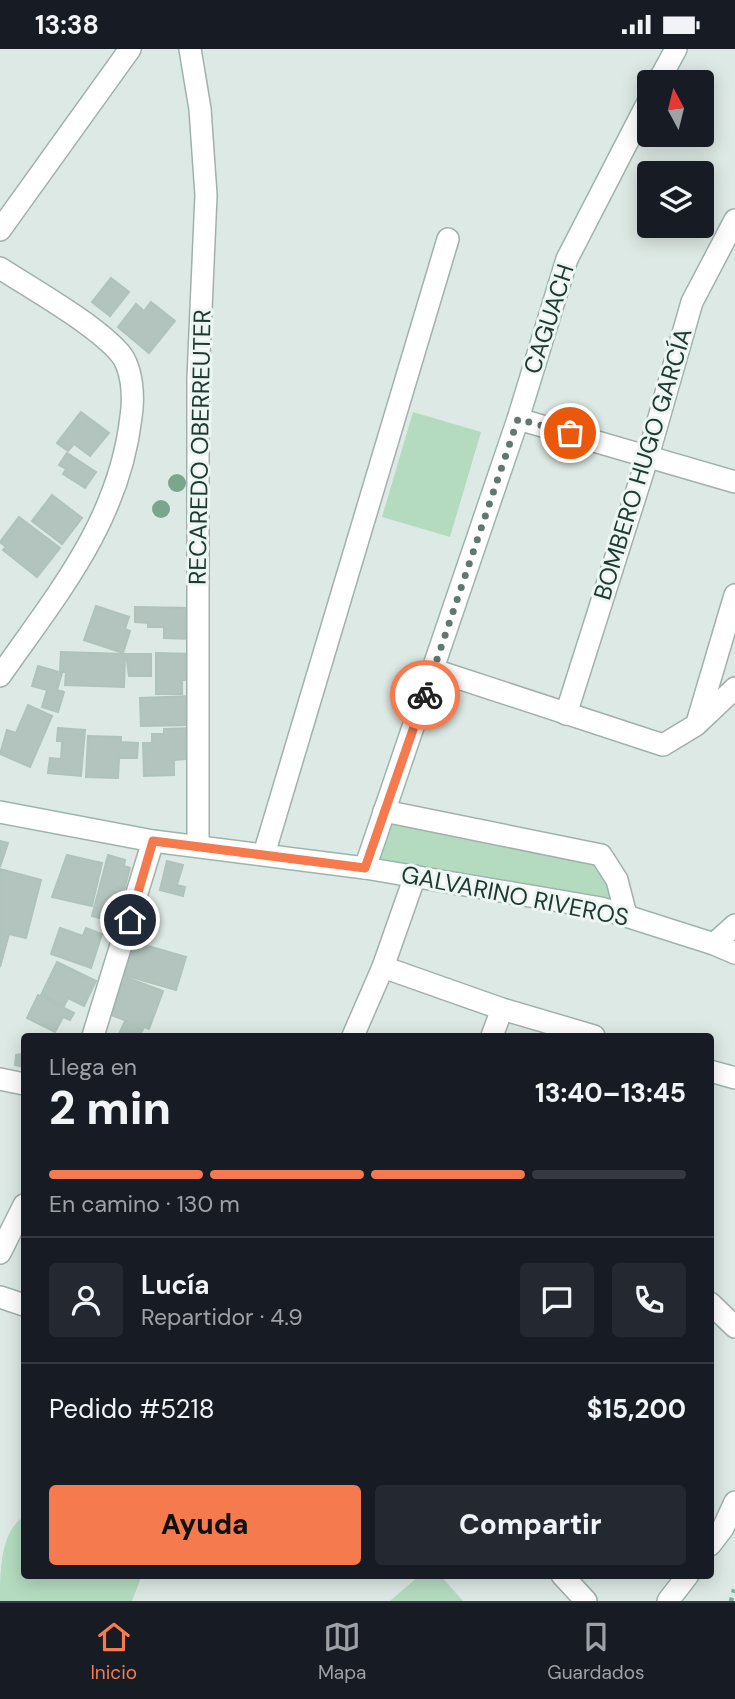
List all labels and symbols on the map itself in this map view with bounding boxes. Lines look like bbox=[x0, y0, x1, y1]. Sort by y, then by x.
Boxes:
north arrow bbox=[637, 70, 714, 147]
street label: CAGUACH bbox=[516, 260, 581, 378]
street label: RECAREDO OBERREUTER bbox=[182, 309, 217, 585]
street label: BOMBERO HUGO GARCÍA bbox=[586, 324, 699, 604]
pin bbox=[540, 403, 600, 463]
courier bbox=[390, 660, 460, 730]
street label: GALVARINO RIVEROS bbox=[399, 858, 632, 933]
pin bbox=[100, 890, 160, 950]

